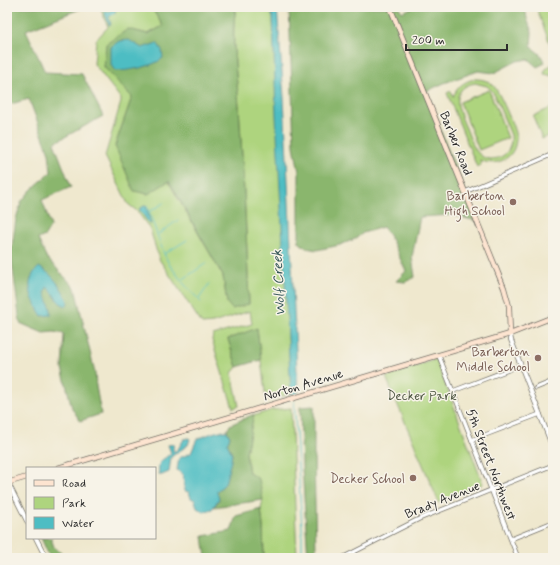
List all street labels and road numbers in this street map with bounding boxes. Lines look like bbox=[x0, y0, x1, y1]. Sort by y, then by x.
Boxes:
street label: Barber Road bbox=[435, 109, 476, 178]
street label: Norton Avenue bbox=[262, 365, 345, 406]
street label: 5th Street Northwest bbox=[462, 406, 520, 523]
street label: Brady Avenue bbox=[403, 478, 483, 523]

